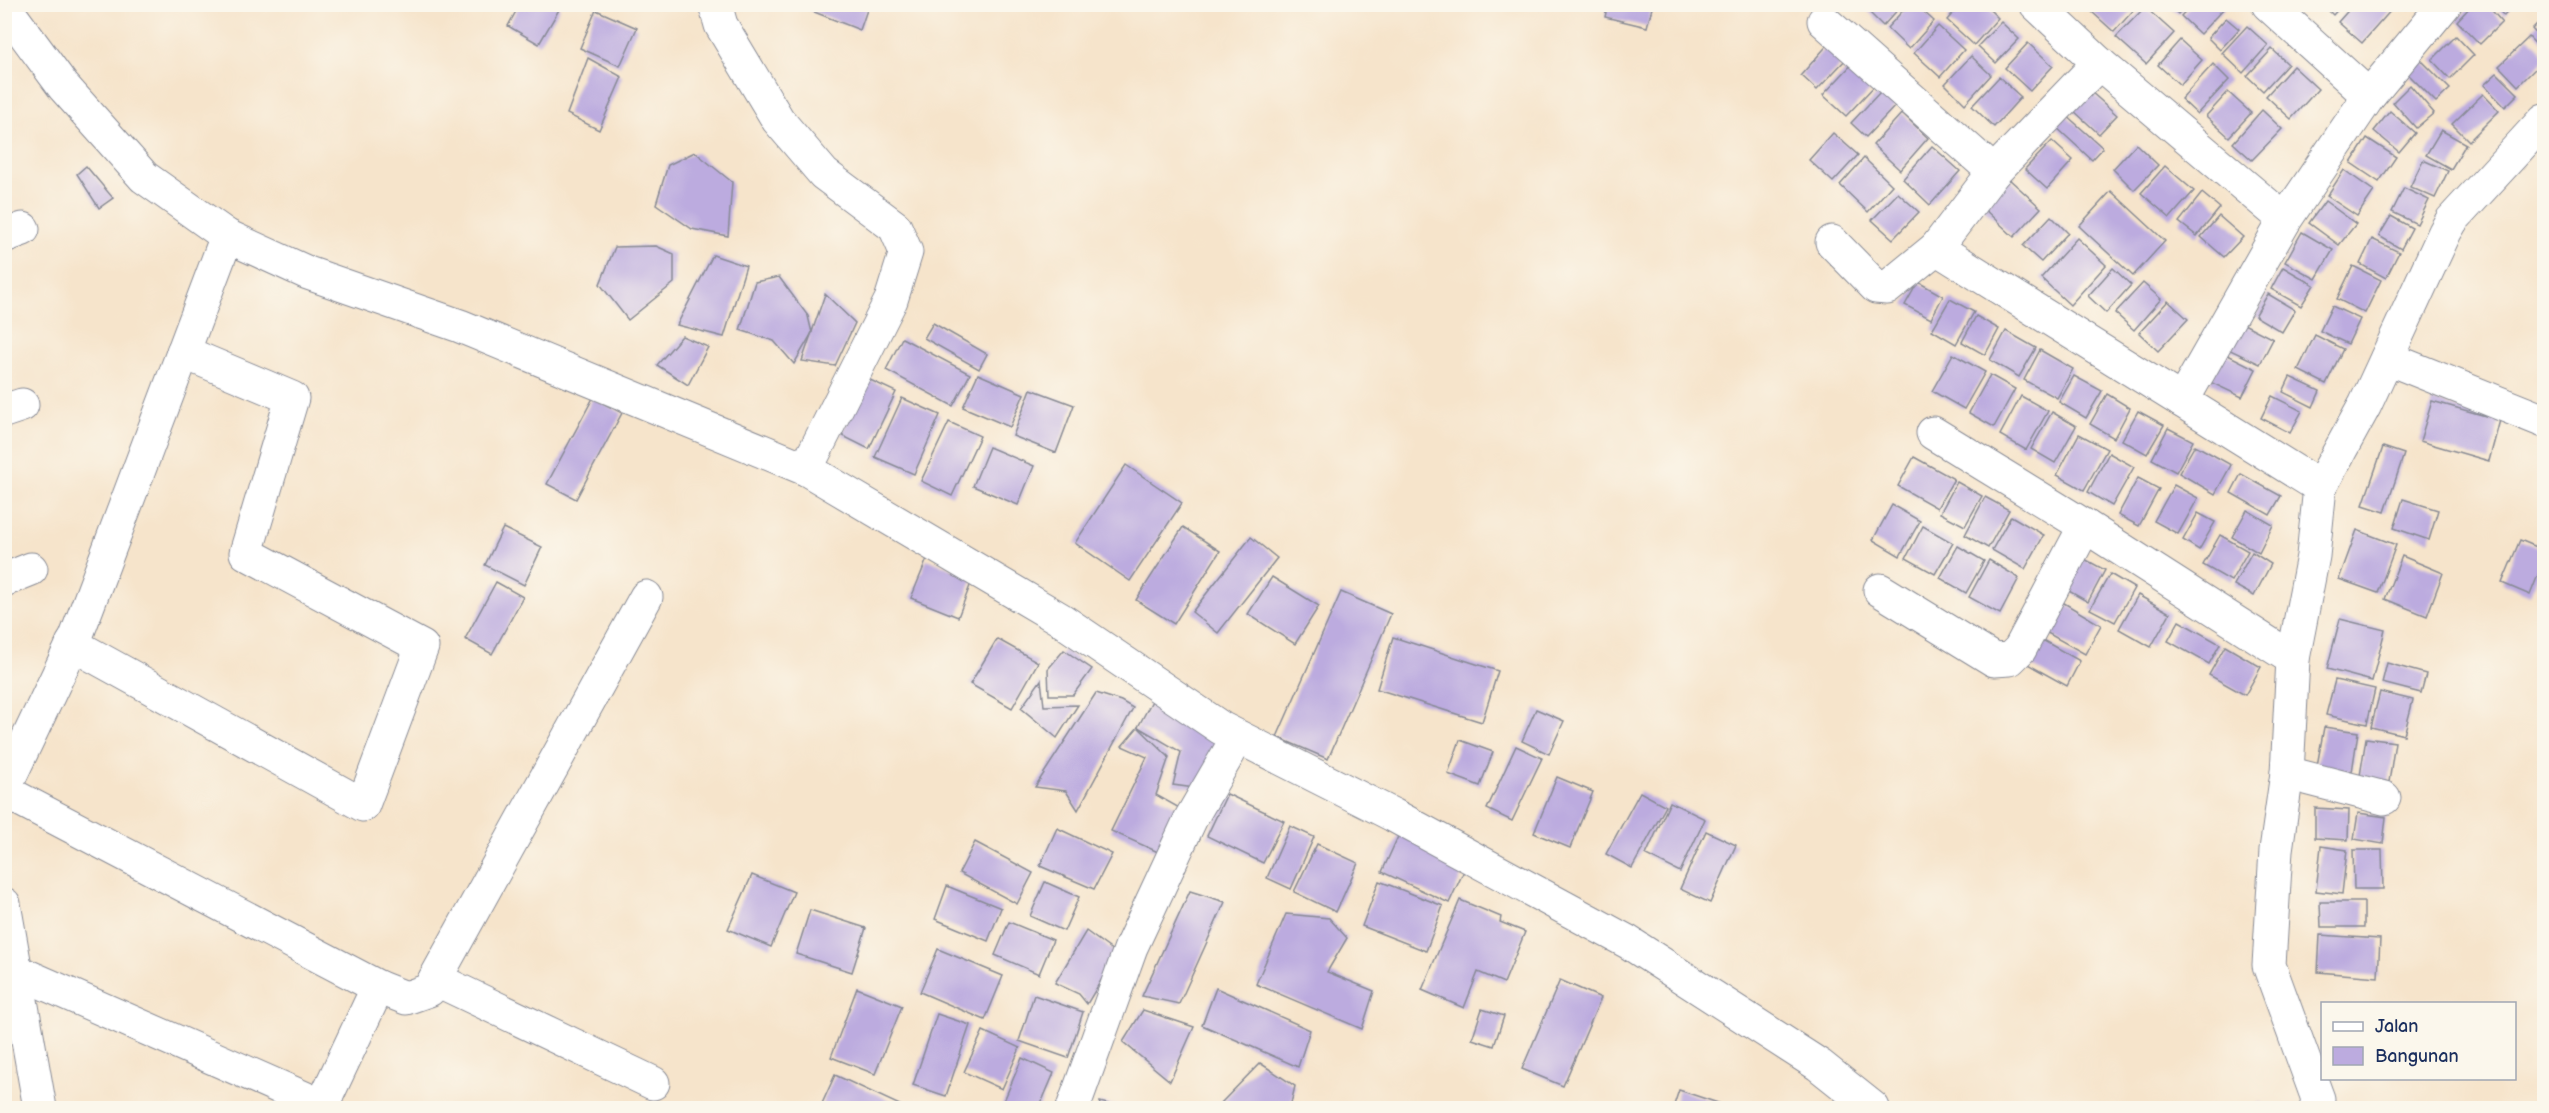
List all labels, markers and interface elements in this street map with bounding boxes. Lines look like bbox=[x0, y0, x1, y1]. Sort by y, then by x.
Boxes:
legend bbox=[2321, 1002, 2516, 1080]
text: Jalan bbox=[2375, 1016, 2418, 1037]
text: Bangunan bbox=[2375, 1046, 2459, 1067]

